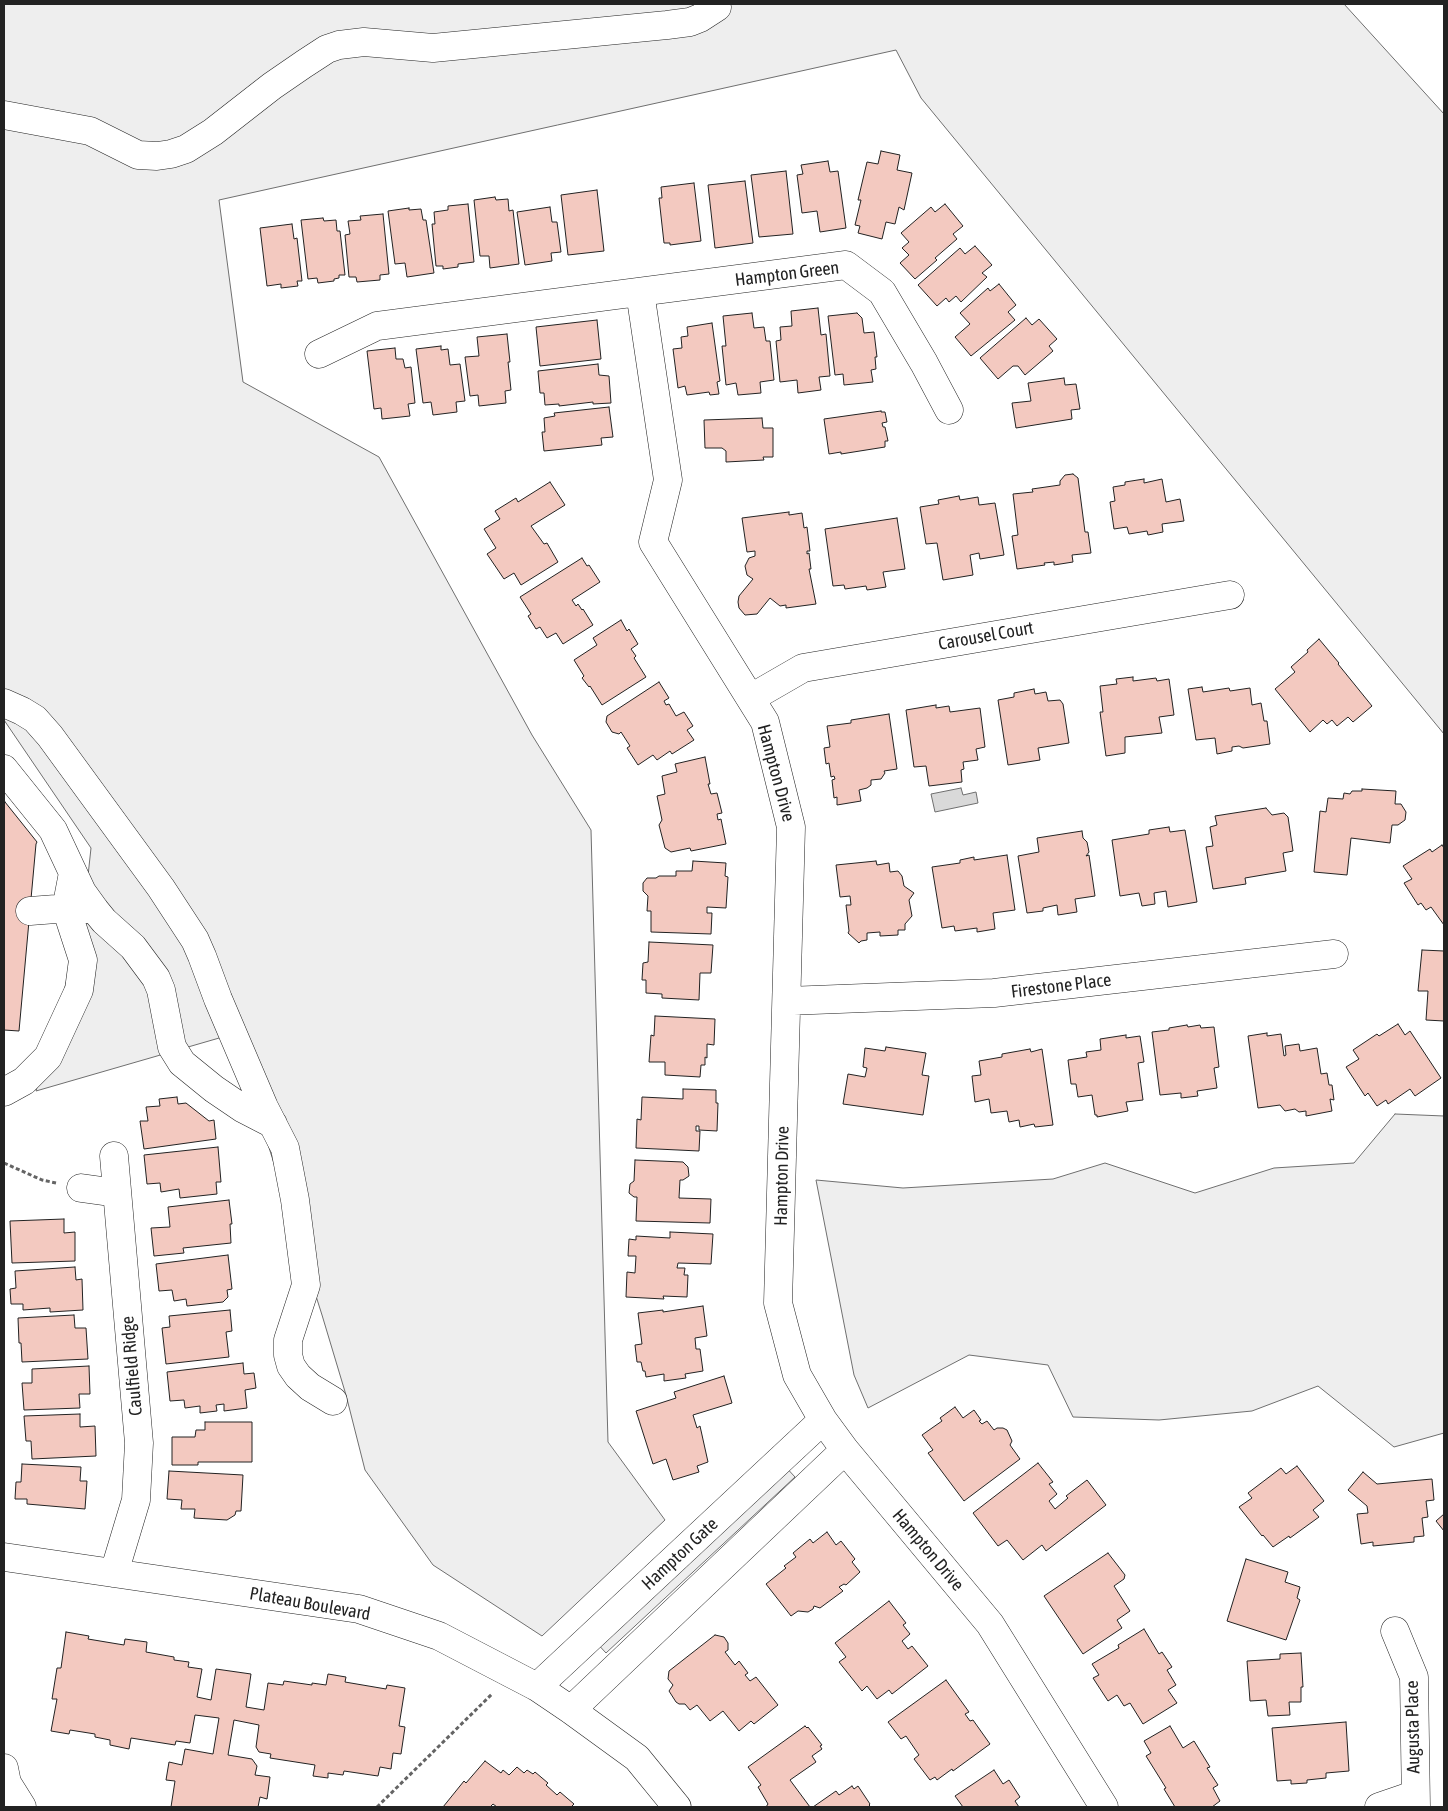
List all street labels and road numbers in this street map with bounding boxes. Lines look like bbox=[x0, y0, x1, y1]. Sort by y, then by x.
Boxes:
street label: Hampton Green bbox=[734, 257, 840, 291]
street label: Carousel Court bbox=[937, 617, 1035, 655]
street label: Hampton Drive bbox=[753, 722, 799, 824]
street label: Firestone Place bbox=[1010, 969, 1112, 1003]
street label: Hampton Drive bbox=[770, 1126, 794, 1226]
street label: Caulfield Ridge bbox=[117, 1315, 147, 1417]
street label: Hampton Drive bbox=[888, 1505, 968, 1595]
street label: Hampton Gate bbox=[638, 1513, 722, 1595]
street label: Plateau Boulevard bbox=[248, 1583, 372, 1625]
street label: Augusta Place bbox=[1401, 1680, 1425, 1774]

